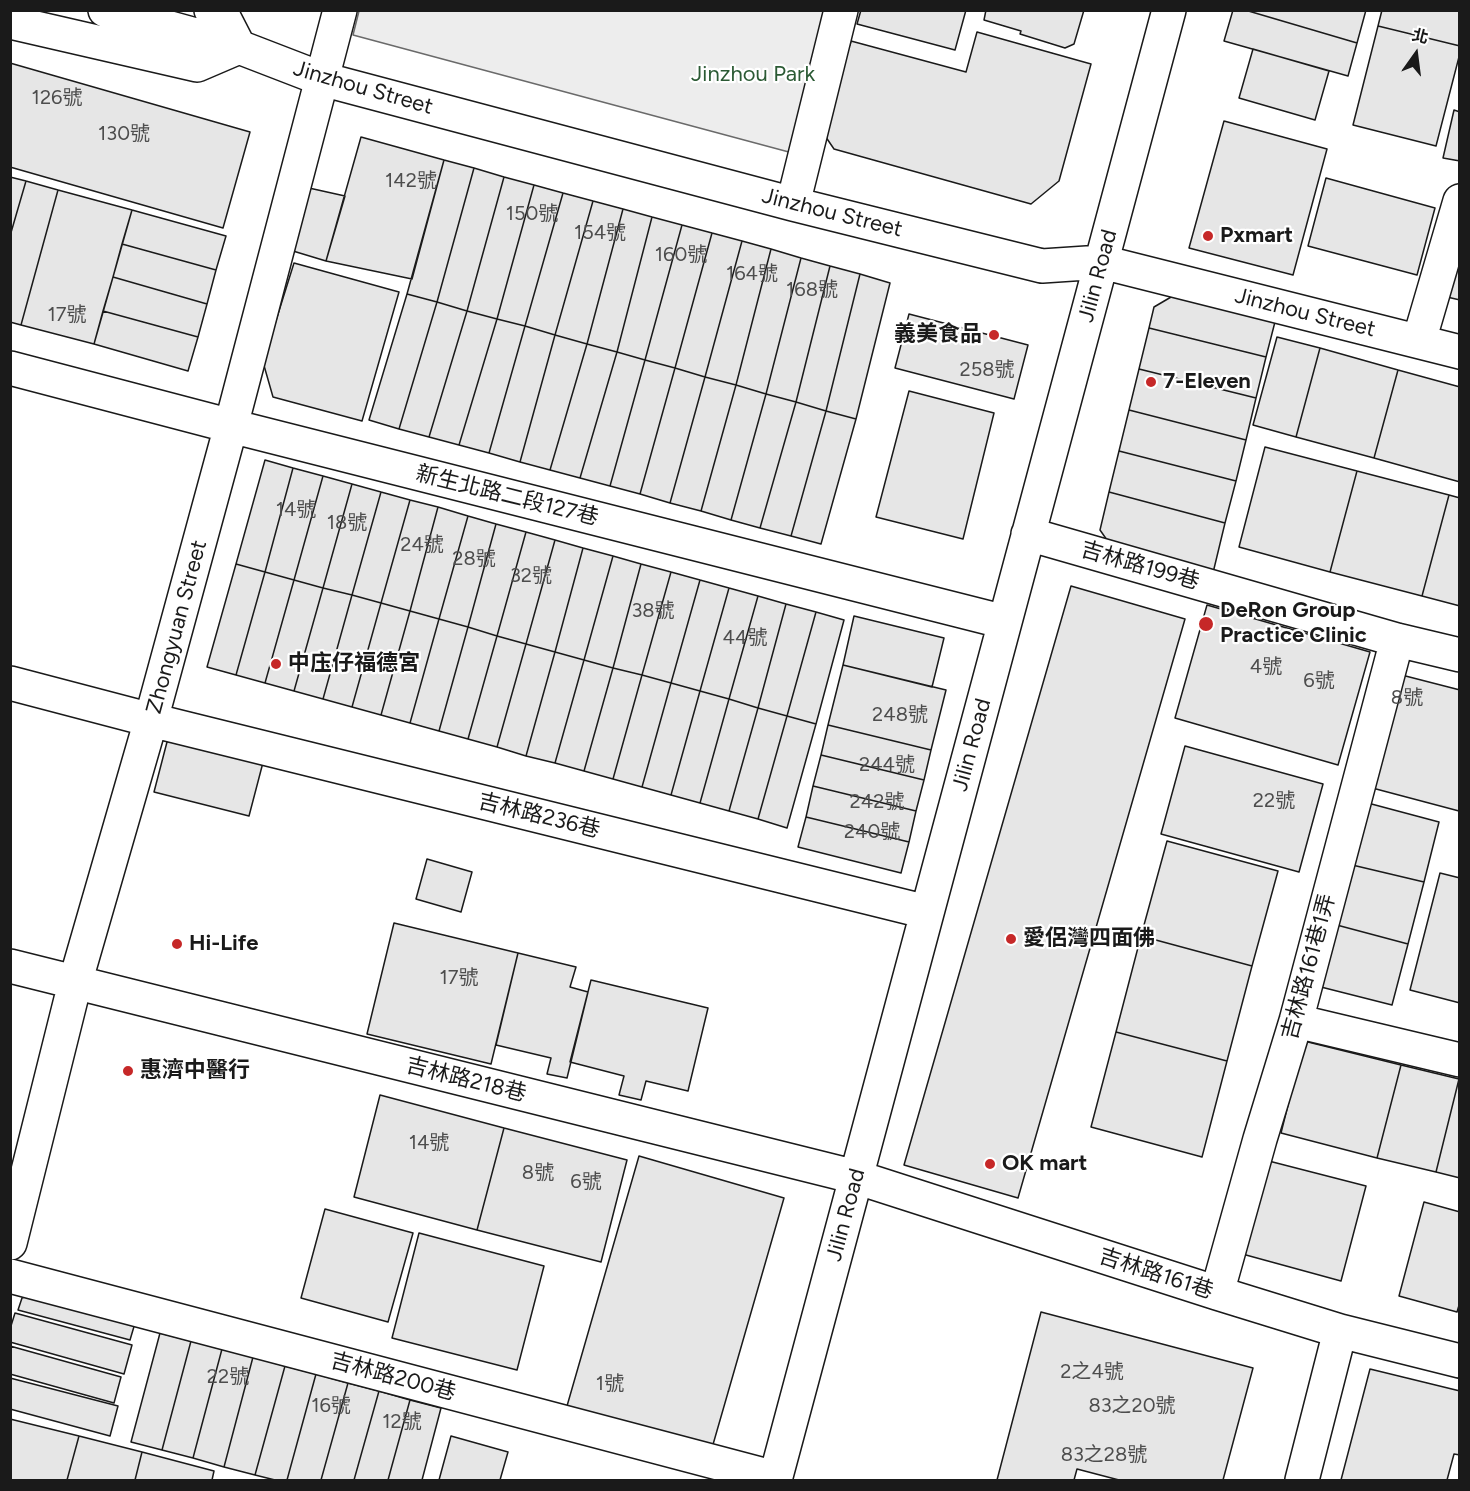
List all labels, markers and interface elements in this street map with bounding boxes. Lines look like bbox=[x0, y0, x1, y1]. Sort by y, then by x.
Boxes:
north arrow bbox=[1386, 24, 1446, 84]
text: 北 bbox=[1410, 25, 1431, 47]
street label: Jinzhou Street bbox=[290, 55, 436, 121]
park label: Jinzhou Park bbox=[691, 62, 815, 88]
house number: 126號 bbox=[32, 86, 82, 110]
house number: 130號 bbox=[98, 122, 150, 146]
house number: 142號 bbox=[385, 169, 437, 193]
street label: Jinzhou Street bbox=[759, 183, 905, 243]
house number: 150號 bbox=[506, 202, 558, 226]
house number: 154號 bbox=[574, 221, 626, 245]
place label: Pxmart bbox=[1220, 223, 1293, 249]
street label: Jilin Road bbox=[1073, 227, 1123, 325]
marker: Pxmart bbox=[1201, 229, 1215, 243]
house number: 160號 bbox=[655, 243, 707, 267]
house number: 164號 bbox=[726, 262, 778, 286]
house number: 168號 bbox=[786, 278, 838, 302]
street label: Jinzhou Street bbox=[1232, 283, 1378, 343]
house number: 17號 bbox=[48, 303, 86, 327]
place label: 義美食品 bbox=[894, 322, 982, 348]
marker: 義美食品 bbox=[987, 328, 1001, 342]
house number: 258號 bbox=[960, 358, 1014, 382]
place label: 7-Eleven bbox=[1163, 369, 1251, 395]
marker: 7-Eleven bbox=[1144, 375, 1158, 389]
street label: 新生北路二段127巷 bbox=[413, 461, 601, 531]
house number: 14號 bbox=[276, 498, 316, 522]
house number: 18號 bbox=[327, 511, 367, 535]
house number: 24號 bbox=[400, 533, 444, 557]
street label: 吉林路199巷 bbox=[1078, 536, 1202, 596]
street label: Zhongyuan Street bbox=[141, 537, 213, 717]
house number: 28號 bbox=[452, 547, 496, 571]
house number: 32號 bbox=[510, 564, 552, 588]
place label: DeRon Group Practice Clinic bbox=[1220, 598, 1367, 650]
house number: 38號 bbox=[631, 599, 675, 623]
marker: DeRon Group Practice Clinic bbox=[1197, 615, 1215, 633]
house number: 44號 bbox=[723, 626, 767, 650]
place label: 中庒仔福德宮 bbox=[288, 651, 420, 677]
house number: 4號 bbox=[1250, 655, 1282, 679]
marker: 中庒仔福德宮 bbox=[269, 657, 283, 671]
house number: 6號 bbox=[1303, 669, 1335, 693]
house number: 8號 bbox=[1391, 686, 1423, 710]
street label: Jilin Road bbox=[947, 696, 997, 794]
house number: 248號 bbox=[872, 703, 928, 727]
house number: 244號 bbox=[859, 753, 915, 777]
street label: 吉林路236巷 bbox=[475, 788, 603, 844]
house number: 22號 bbox=[1253, 789, 1295, 813]
house number: 242號 bbox=[850, 790, 904, 814]
house number: 240號 bbox=[844, 820, 900, 844]
street label: 吉林路161巷1弄 bbox=[1277, 891, 1341, 1043]
place label: 愛侶灣四面佛 bbox=[1023, 926, 1155, 952]
place label: Hi-Life bbox=[189, 931, 258, 957]
marker: 愛侶灣四面佛 bbox=[1004, 932, 1018, 946]
marker: Hi-Life bbox=[170, 937, 184, 951]
house number: 17號 bbox=[440, 966, 478, 990]
street label: 吉林路218巷 bbox=[403, 1052, 529, 1108]
place label: 惠濟中醫行 bbox=[140, 1058, 250, 1084]
marker: 惠濟中醫行 bbox=[121, 1064, 135, 1078]
house number: 14號 bbox=[409, 1131, 449, 1155]
place label: OK mart bbox=[1002, 1151, 1087, 1177]
marker: OK mart bbox=[983, 1157, 997, 1171]
house number: 8號 bbox=[522, 1161, 554, 1185]
street label: Jilin Road bbox=[821, 1166, 871, 1264]
house number: 6號 bbox=[570, 1170, 602, 1194]
street label: 吉林路161巷 bbox=[1096, 1243, 1216, 1305]
street label: 吉林路200巷 bbox=[328, 1348, 458, 1406]
house number: 2之4號 bbox=[1060, 1360, 1124, 1384]
house number: 22號 bbox=[207, 1365, 249, 1389]
house number: 1號 bbox=[596, 1372, 624, 1396]
house number: 16號 bbox=[311, 1394, 351, 1418]
house number: 83之20號 bbox=[1088, 1394, 1176, 1418]
house number: 12號 bbox=[382, 1410, 422, 1434]
house number: 83之28號 bbox=[1061, 1443, 1147, 1467]

